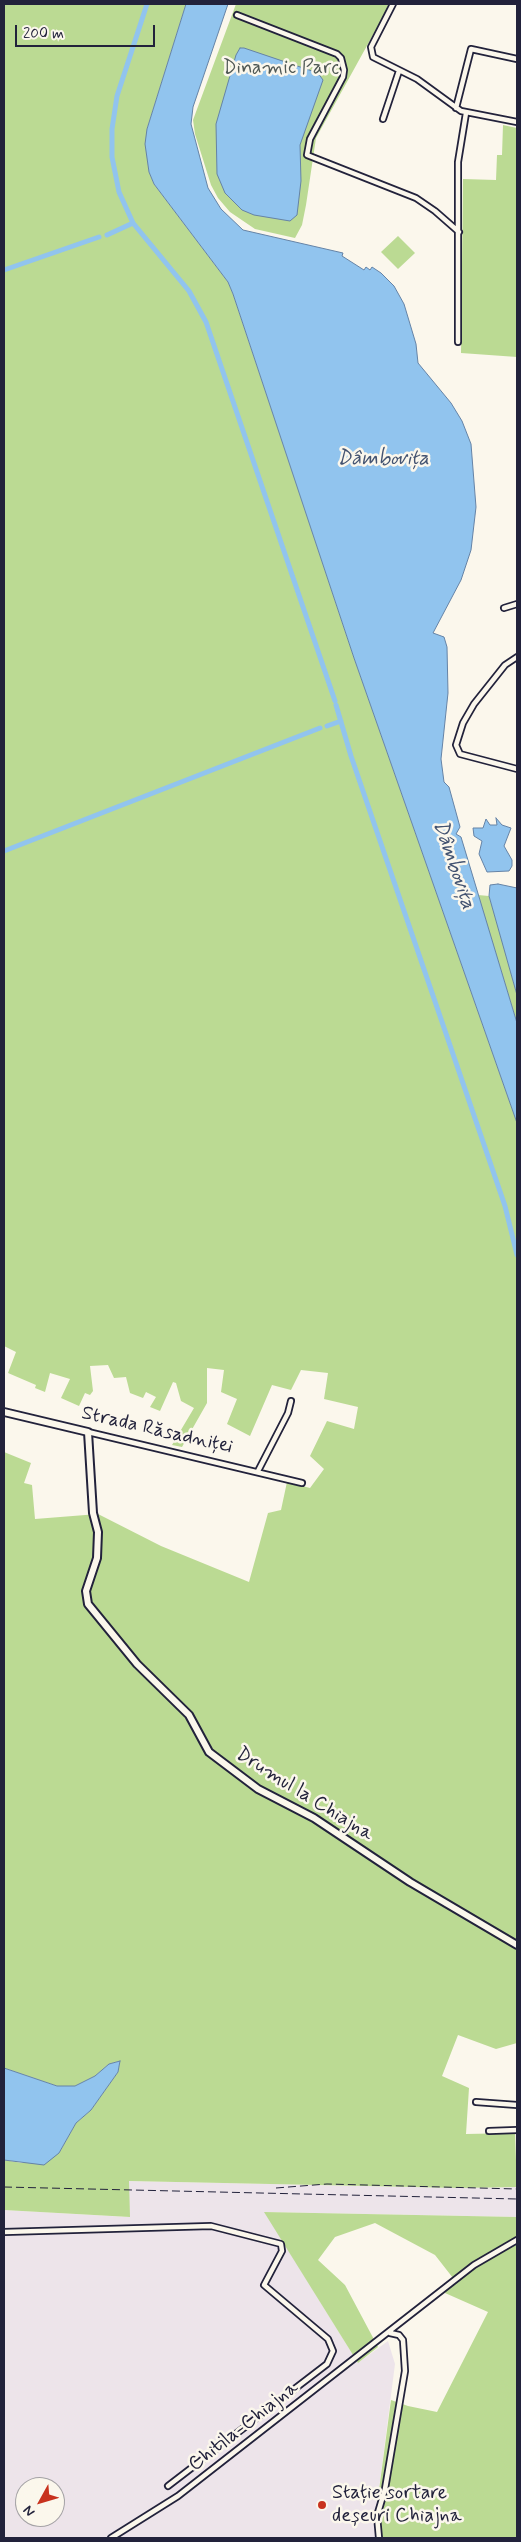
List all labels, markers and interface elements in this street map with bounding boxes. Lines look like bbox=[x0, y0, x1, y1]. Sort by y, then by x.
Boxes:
scale bar bbox=[18, 15, 158, 47]
text: 200 m bbox=[23, 24, 64, 44]
park label: Dinamic Parc bbox=[223, 57, 339, 81]
water label: Dâmbovița bbox=[337, 447, 429, 473]
water label: Dâmbovița bbox=[426, 817, 480, 913]
street label: Strada Răsadniței bbox=[79, 1402, 235, 1460]
street label: Drumul la Chiajna bbox=[231, 1743, 377, 1847]
street label: Chitila-Chiajna bbox=[184, 2377, 304, 2477]
north arrow bbox=[15, 2477, 65, 2527]
place label: Stație sortare deșeuri Chiajna bbox=[332, 2482, 462, 2529]
marker: Stație sortare deșeuri Chiajna bbox=[316, 2499, 328, 2511]
text: N bbox=[19, 2502, 39, 2520]

